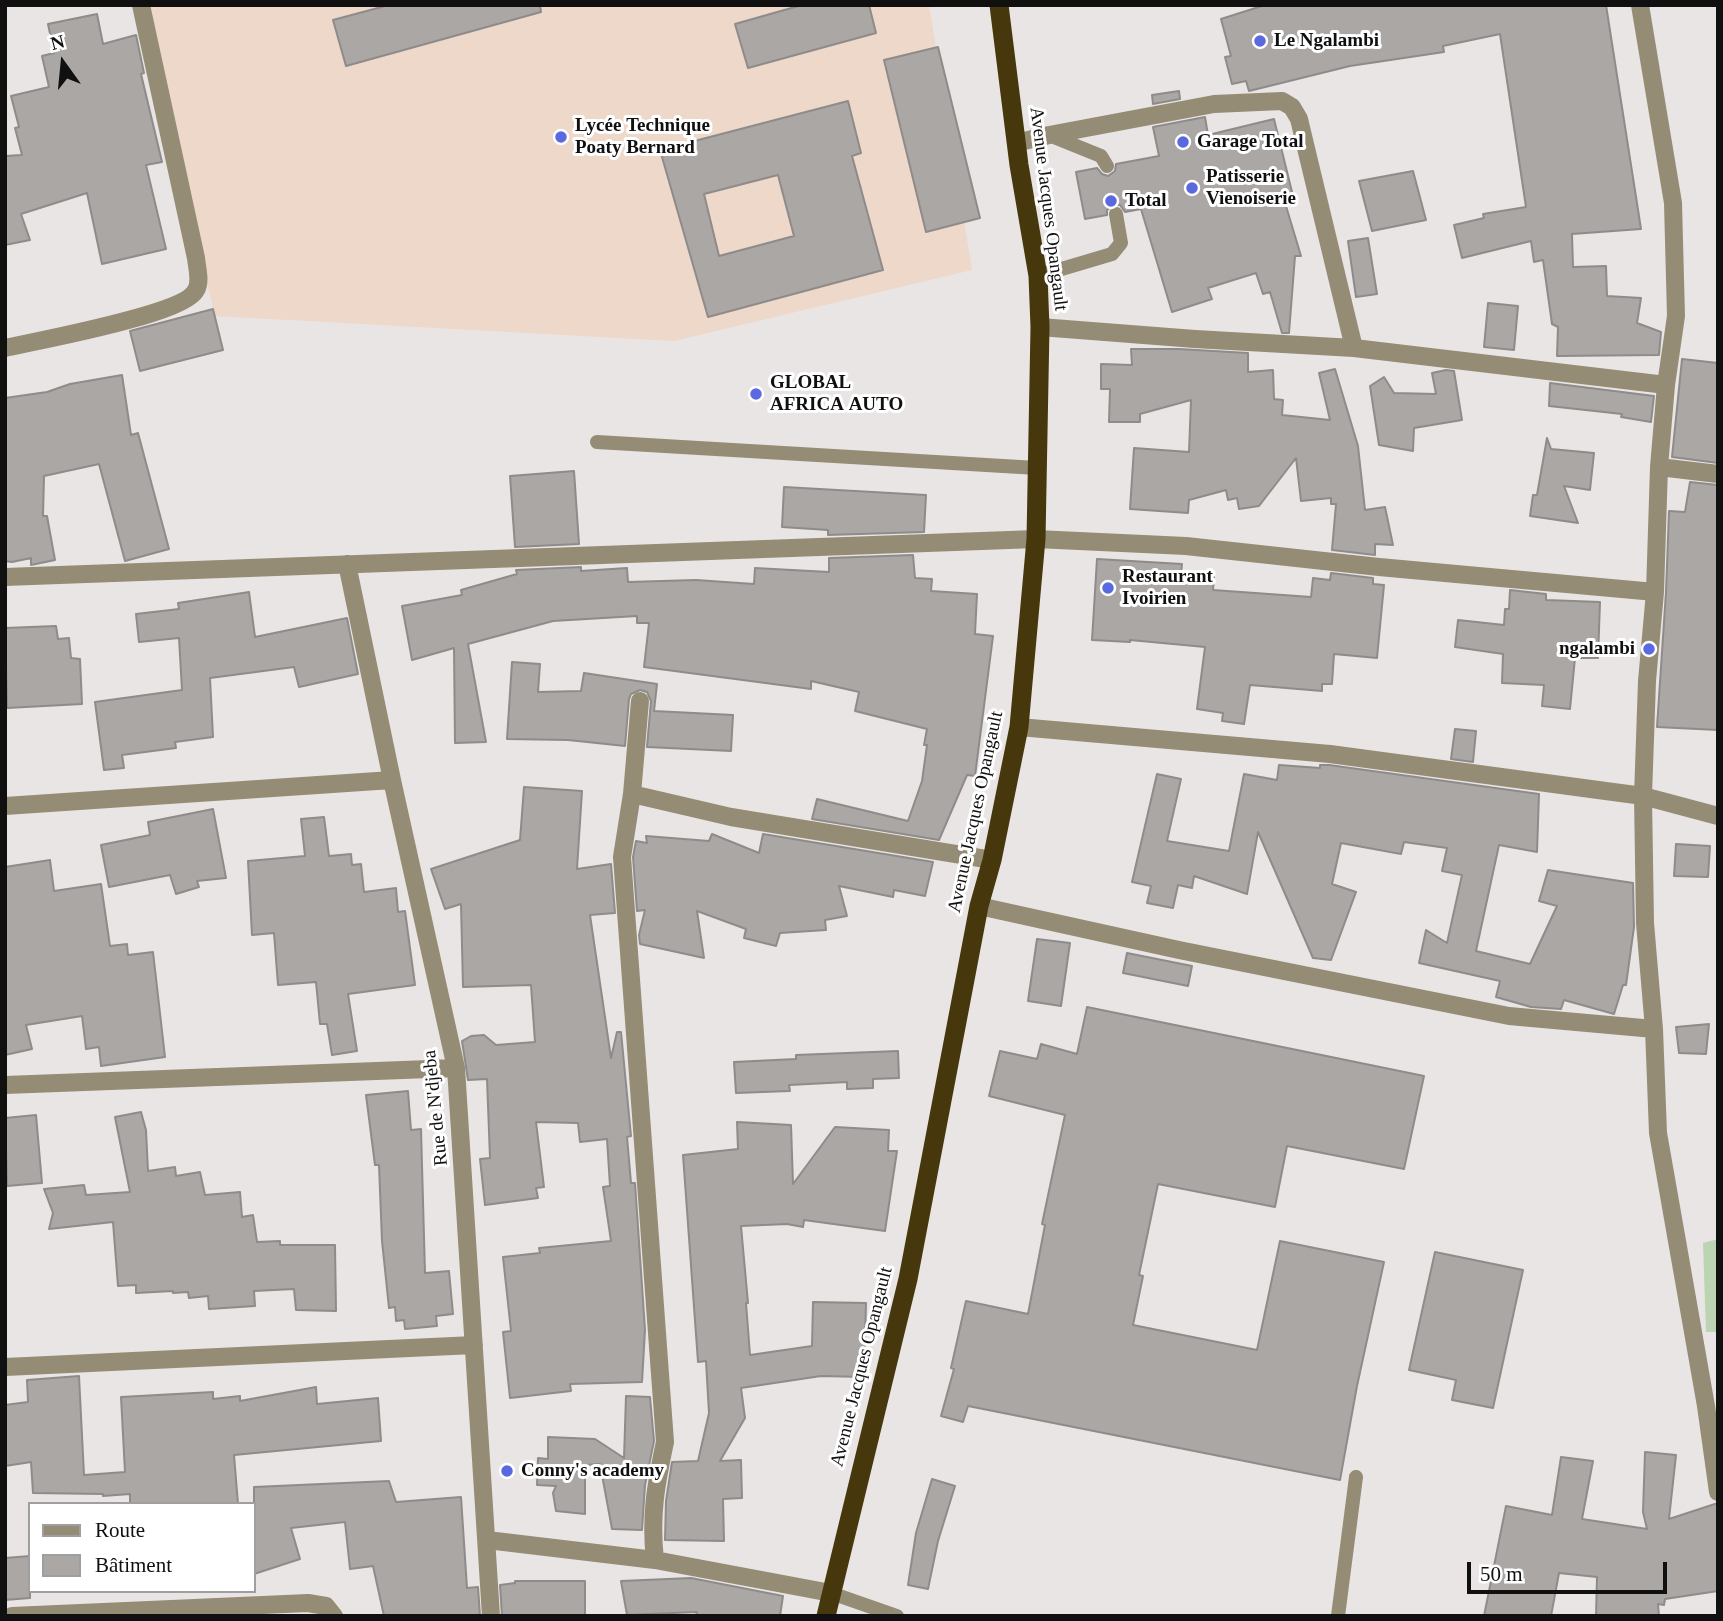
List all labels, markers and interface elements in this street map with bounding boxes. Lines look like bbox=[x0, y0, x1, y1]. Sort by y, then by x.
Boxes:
north arrow bbox=[28, 28, 98, 98]
text: N bbox=[48, 30, 67, 54]
place label: Le Ngalambi bbox=[1274, 30, 1379, 52]
marker: Le Ngalambi bbox=[1252, 33, 1268, 49]
street label: Avenue Jacques Opangault bbox=[1024, 106, 1072, 312]
place label: Lycée Technique Poaty Bernard bbox=[575, 115, 710, 159]
marker: Lycée Technique Poaty Bernard bbox=[553, 129, 569, 145]
place label: Garage Total bbox=[1197, 131, 1303, 153]
marker: Garage Total bbox=[1175, 134, 1191, 150]
place label: Patisserie Vienoiserie bbox=[1206, 166, 1296, 210]
marker: Patisserie Vienoiserie bbox=[1184, 180, 1200, 196]
place label: Total bbox=[1125, 190, 1167, 212]
marker: Total bbox=[1103, 193, 1119, 209]
place label: GLOBAL AFRICA AUTO bbox=[770, 372, 903, 416]
marker: GLOBAL AFRICA AUTO bbox=[748, 386, 764, 402]
place label: Restaurant Ivoirien bbox=[1122, 566, 1213, 610]
marker: Restaurant Ivoirien bbox=[1100, 580, 1116, 596]
place label: ngalambi bbox=[1559, 638, 1635, 660]
marker: ngalambi bbox=[1641, 641, 1657, 657]
street label: Avenue Jacques Opangault bbox=[943, 709, 1009, 915]
street label: Rue de N'djeba bbox=[419, 1049, 453, 1167]
street label: Avenue Jacques Opangault bbox=[826, 1265, 898, 1469]
place label: Conny's academy bbox=[521, 1460, 664, 1482]
marker: Conny's academy bbox=[499, 1463, 515, 1479]
legend bbox=[28, 1502, 256, 1593]
text: Route bbox=[95, 1518, 145, 1542]
scale bar bbox=[1471, 1548, 1670, 1592]
text: Bâtiment bbox=[95, 1553, 172, 1577]
text: 50 m bbox=[1480, 1562, 1523, 1586]

